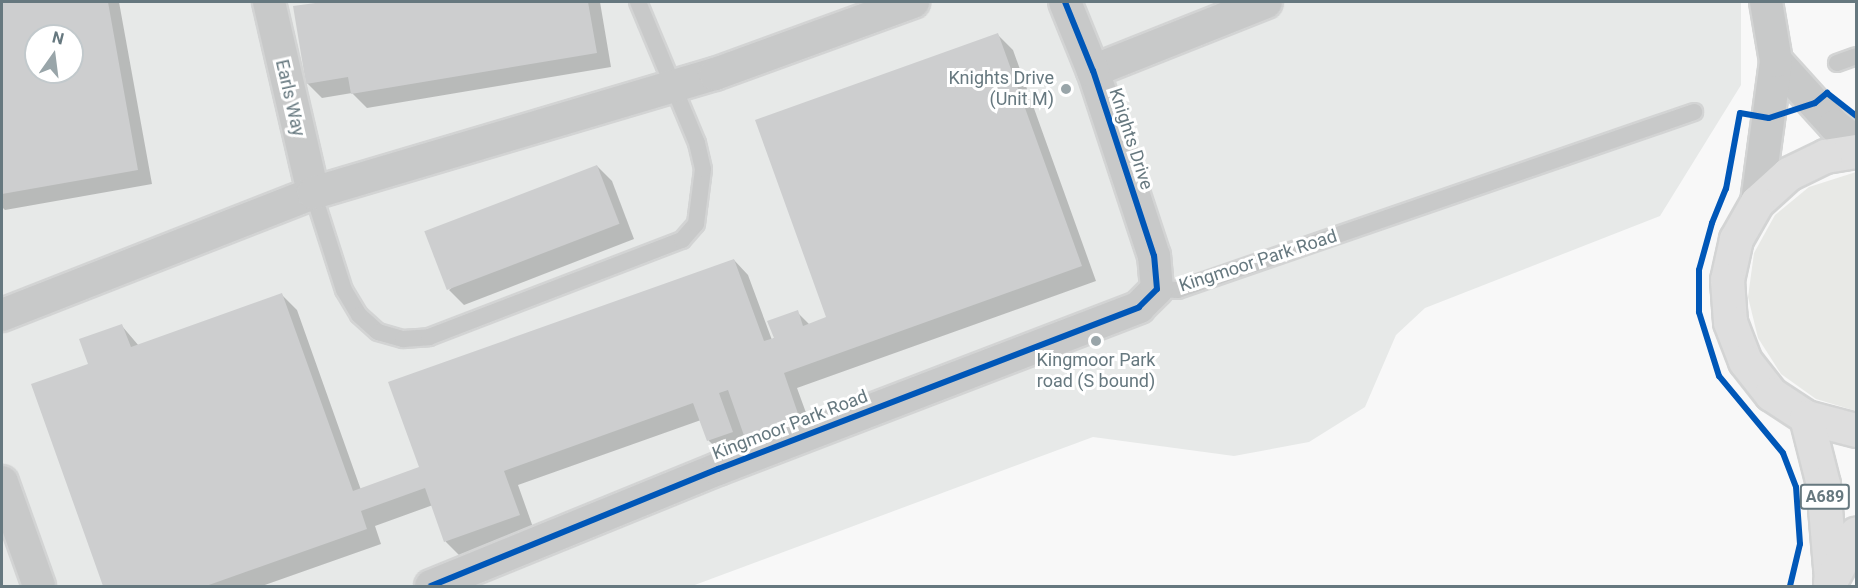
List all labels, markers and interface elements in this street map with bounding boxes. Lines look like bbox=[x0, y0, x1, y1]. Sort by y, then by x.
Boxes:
north arrow bbox=[24, 24, 84, 84]
text: N bbox=[50, 27, 66, 49]
street label: Earls Way bbox=[271, 58, 309, 138]
place label: Knights Drive (Unit M) bbox=[948, 68, 1054, 110]
marker: Knights Drive (Unit M) bbox=[1059, 82, 1073, 96]
street label: Knights Drive bbox=[1104, 85, 1158, 193]
street label: Kingmoor Park Road bbox=[1176, 225, 1340, 297]
marker: Kingmoor Park road (S bound) bbox=[1089, 334, 1103, 348]
place label: Kingmoor Park road (S bound) bbox=[1037, 350, 1155, 392]
street label: Kingmoor Park Road bbox=[709, 385, 871, 465]
road number: A689 bbox=[1800, 484, 1850, 510]

